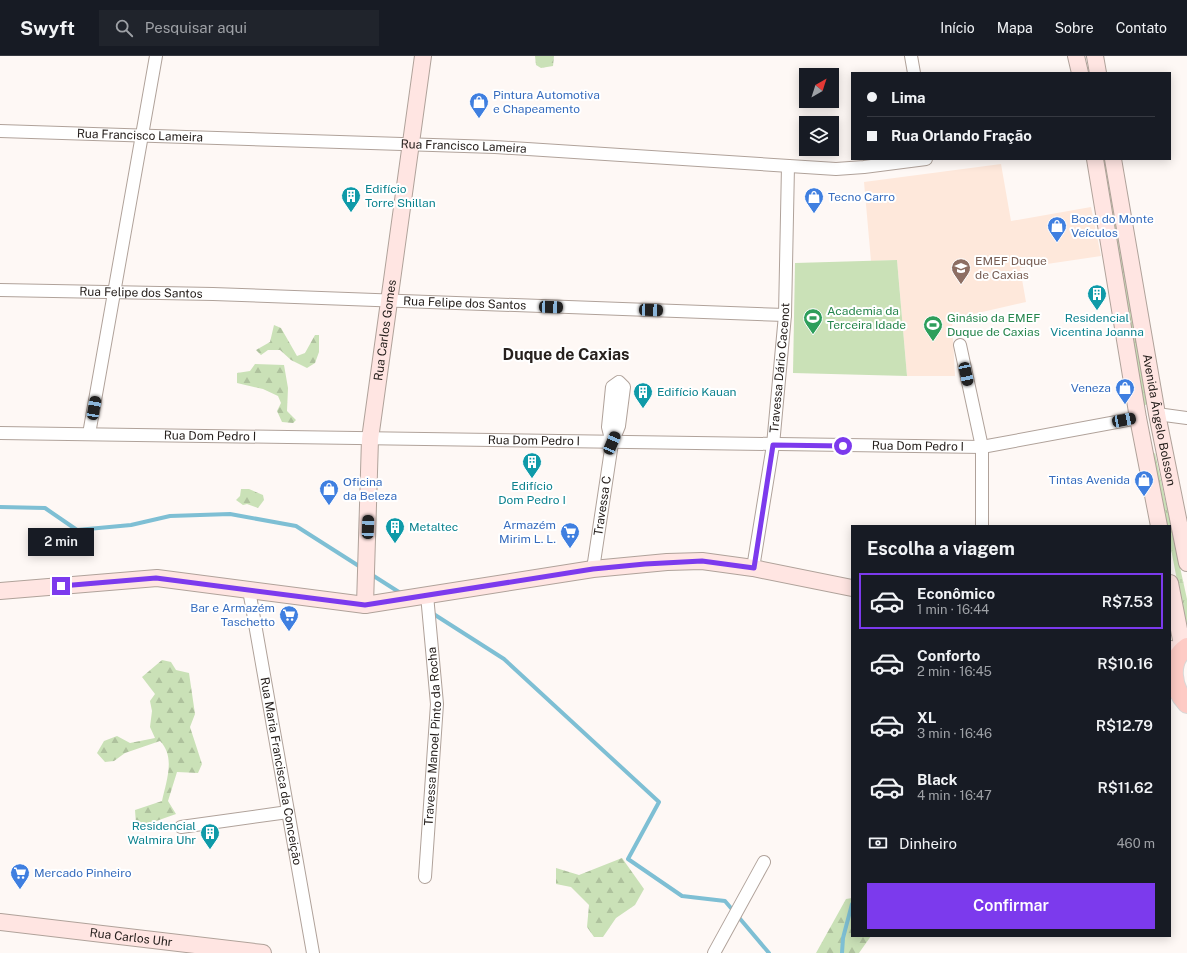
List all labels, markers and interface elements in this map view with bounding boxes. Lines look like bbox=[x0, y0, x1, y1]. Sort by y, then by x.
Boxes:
search box bbox=[99, 10, 379, 46]
text: Swyft bbox=[20, 17, 75, 39]
icon: search bbox=[113, 17, 135, 39]
text: Pesquisar aqui bbox=[145, 19, 247, 36]
text: Início bbox=[940, 20, 975, 36]
text: Mapa bbox=[997, 20, 1033, 36]
text: Sobre bbox=[1055, 20, 1094, 36]
text: Contato bbox=[1116, 20, 1167, 36]
north arrow bbox=[799, 68, 839, 108]
map controls bbox=[799, 68, 839, 156]
place label: Pintura Automotiva e Chapeamento bbox=[493, 88, 600, 116]
text: Lima bbox=[891, 89, 926, 106]
shop icon: Pintura Automotiva e Chapeamento bbox=[468, 91, 490, 119]
button: layers bbox=[799, 116, 839, 156]
street label: Rua Francisco Lameira bbox=[77, 126, 203, 145]
text: Rua Orlando Fração bbox=[891, 127, 1032, 144]
street label: Rua Francisco Lameira bbox=[400, 137, 527, 156]
place label: Edifício Torre Shillan bbox=[365, 182, 436, 210]
building icon: Edifício Torre Shillan bbox=[340, 185, 362, 213]
shop icon: Tecno Carro bbox=[803, 186, 825, 214]
place label: Tecno Carro bbox=[828, 190, 895, 204]
place label: Boca do Monte Veículos bbox=[1071, 212, 1154, 240]
shop icon: Boca do Monte Veículos bbox=[1046, 215, 1068, 243]
place label: EMEF Duque de Caxias bbox=[975, 254, 1047, 282]
school or university icon: EMEF Duque de Caxias bbox=[950, 257, 972, 285]
street label: Rua Carlos Gomes bbox=[371, 279, 399, 382]
building icon: Residencial Vicentina Joanna bbox=[1086, 283, 1108, 311]
street label: Rua Felipe dos Santos bbox=[79, 284, 203, 301]
street label: Rua Felipe dos Santos bbox=[403, 294, 527, 312]
car bbox=[539, 301, 563, 313]
street label: Travessa Dário Cacenot bbox=[767, 302, 792, 434]
car bbox=[639, 304, 663, 316]
place label: Academia da Terceira Idade bbox=[827, 304, 906, 332]
sports icon: Academia da Terceira Idade bbox=[802, 307, 824, 335]
place label: Ginásio da EMEF Duque de Caxias bbox=[947, 311, 1040, 339]
place label: Residencial Vicentina Joanna bbox=[1050, 311, 1144, 339]
sports icon: Ginásio da EMEF Duque de Caxias bbox=[922, 314, 944, 342]
district label: Duque de Caxias bbox=[503, 345, 629, 364]
street label: Avenida Ângelo Bolsson bbox=[1140, 353, 1178, 487]
car bbox=[958, 361, 974, 387]
shop icon: Veneza bbox=[1114, 377, 1136, 405]
building icon: Edifício Kauan bbox=[632, 381, 654, 409]
place label: Veneza bbox=[1071, 381, 1111, 395]
place label: Edifício Kauan bbox=[657, 385, 737, 399]
car bbox=[86, 395, 102, 421]
car bbox=[1111, 412, 1137, 428]
street label: Rua Dom Pedro I bbox=[164, 428, 256, 444]
car bbox=[602, 430, 622, 456]
street label: Rua Dom Pedro I bbox=[488, 433, 580, 448]
route start bbox=[834, 437, 852, 455]
street label: Rua Dom Pedro I bbox=[872, 438, 964, 454]
building icon: Edifício Dom Pedro I bbox=[521, 451, 543, 479]
shop icon: Tintas Avenida bbox=[1133, 469, 1155, 497]
place label: Tintas Avenida bbox=[1049, 473, 1130, 487]
place label: Oficina da Beleza bbox=[343, 475, 397, 503]
street label: Travessa C bbox=[591, 475, 614, 537]
shop icon: Oficina da Beleza bbox=[318, 478, 340, 506]
place label: Edifício Dom Pedro I bbox=[498, 479, 566, 507]
car bbox=[362, 515, 374, 539]
building icon: Metaltec bbox=[384, 516, 406, 544]
place label: Armazém Mirim L. L. bbox=[499, 518, 556, 546]
place label: Metaltec bbox=[409, 520, 458, 534]
supermarket icon: Armazém Mirim L. L. bbox=[559, 521, 581, 549]
callout: 2 min bbox=[28, 528, 94, 556]
text: 2 min bbox=[44, 534, 78, 549]
text: Escolha a viagem bbox=[867, 538, 1015, 559]
route end bbox=[52, 577, 70, 595]
icon: car bbox=[869, 583, 905, 619]
text: Econômico bbox=[917, 585, 995, 602]
text: R$7.53 bbox=[1102, 593, 1153, 610]
place label: Bar e Armazém Taschetto bbox=[190, 601, 275, 629]
text: 1 min · 16:44 bbox=[917, 602, 989, 617]
supermarket icon: Bar e Armazém Taschetto bbox=[278, 604, 300, 632]
icon: car bbox=[869, 645, 905, 681]
street label: Travessa Manoel Pinto da Rocha bbox=[422, 646, 444, 826]
text: Conforto bbox=[917, 647, 980, 664]
text: R$10.16 bbox=[1097, 655, 1153, 672]
text: 2 min · 16:45 bbox=[917, 664, 992, 679]
street label: Rua Maria Francisca da Conceição bbox=[258, 676, 304, 866]
icon: car bbox=[869, 707, 905, 743]
text: XL bbox=[917, 709, 936, 726]
text: R$12.79 bbox=[1096, 717, 1153, 734]
text: 3 min · 16:46 bbox=[917, 726, 992, 741]
icon: car bbox=[869, 769, 905, 805]
text: Black bbox=[917, 771, 957, 788]
text: R$11.62 bbox=[1097, 779, 1153, 796]
text: 4 min · 16:47 bbox=[917, 788, 992, 803]
place label: Residencial Walmira Uhr bbox=[127, 819, 196, 847]
building icon: Residencial Walmira Uhr bbox=[199, 822, 221, 850]
icon: cash bbox=[867, 832, 889, 854]
text: Dinheiro bbox=[899, 835, 957, 852]
text: 460 m bbox=[1116, 836, 1155, 851]
supermarket icon: Mercado Pinheiro bbox=[9, 862, 31, 890]
place label: Mercado Pinheiro bbox=[34, 866, 132, 880]
button: Confirmar bbox=[867, 883, 1155, 929]
street label: Rua Carlos Uhr bbox=[89, 926, 174, 949]

